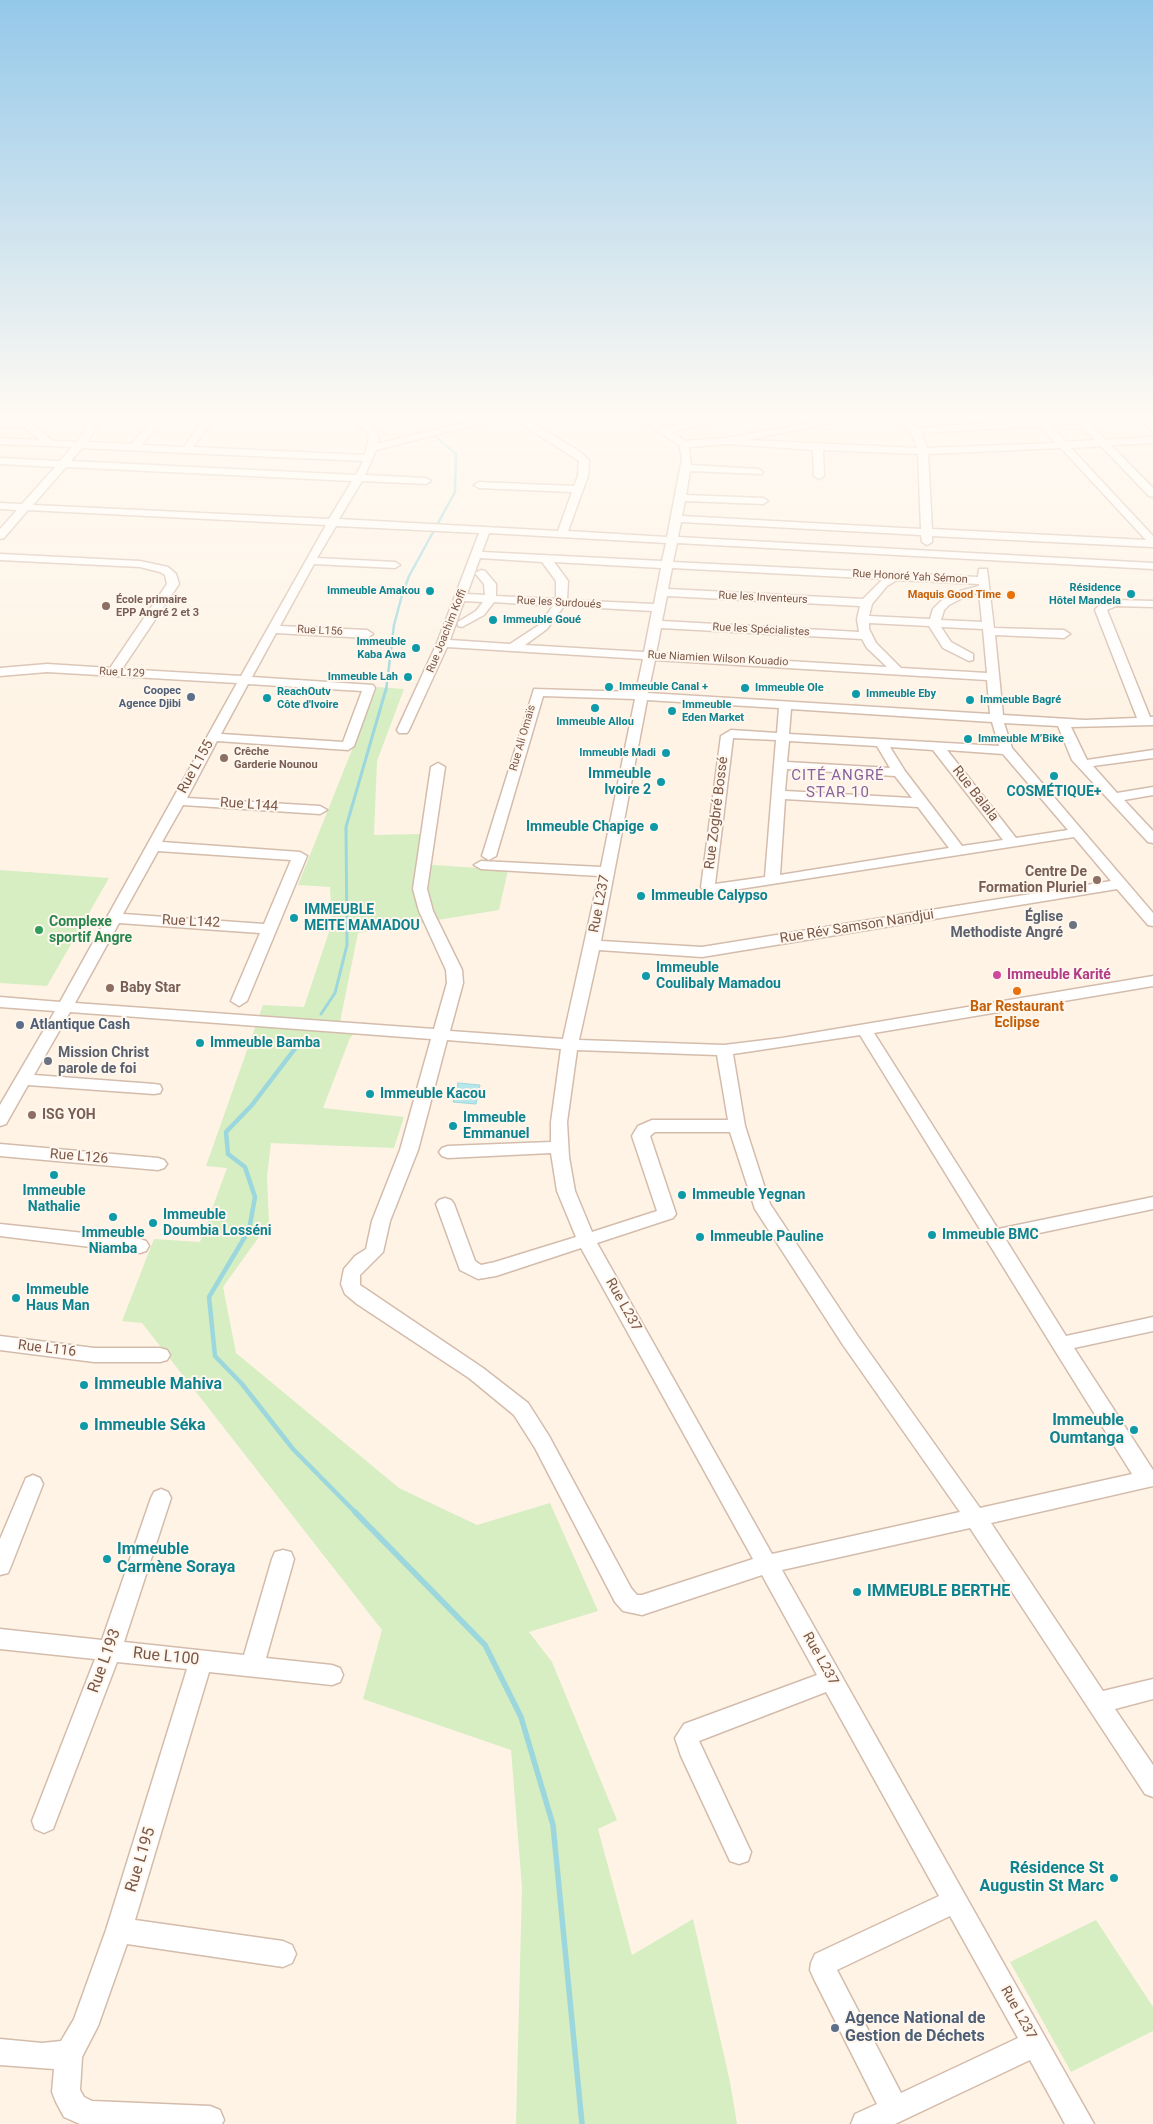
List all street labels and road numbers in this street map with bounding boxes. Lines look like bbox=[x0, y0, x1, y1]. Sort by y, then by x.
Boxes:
street label: Rue Honoré Yah Sémon bbox=[852, 567, 968, 587]
street label: Rue Joachim Koffi bbox=[424, 587, 470, 675]
street label: Rue les Inventeurs bbox=[718, 589, 808, 607]
street label: Rue les Surdoués bbox=[516, 594, 602, 612]
street label: Rue les Spécialistes bbox=[712, 621, 810, 639]
street label: Rue L156 bbox=[297, 623, 343, 639]
street label: Rue Niamien Wilson Kouadio bbox=[647, 649, 789, 669]
street label: Rue L129 bbox=[99, 665, 145, 681]
street label: Rue Ali Omaïs bbox=[507, 703, 539, 773]
street label: Rue L155 bbox=[175, 737, 217, 797]
street label: Rue Zogbré Bossé bbox=[702, 756, 732, 870]
street label: Rue Balala bbox=[948, 763, 1002, 825]
street label: Rue L144 bbox=[219, 795, 279, 815]
street label: Rue L237 bbox=[586, 874, 614, 934]
street label: Rue Rév Samson Nandjui bbox=[779, 907, 935, 947]
street label: Rue L142 bbox=[161, 912, 221, 932]
street label: Rue L126 bbox=[49, 1146, 109, 1168]
street label: Rue L237 bbox=[602, 1275, 644, 1335]
street label: Rue L116 bbox=[17, 1337, 77, 1361]
street label: Rue L193 bbox=[85, 1626, 125, 1696]
street label: Rue L237 bbox=[799, 1629, 841, 1689]
street label: Rue L100 bbox=[132, 1644, 200, 1670]
street label: Rue L195 bbox=[122, 1825, 160, 1895]
street label: Rue L237 bbox=[997, 1983, 1039, 2043]

